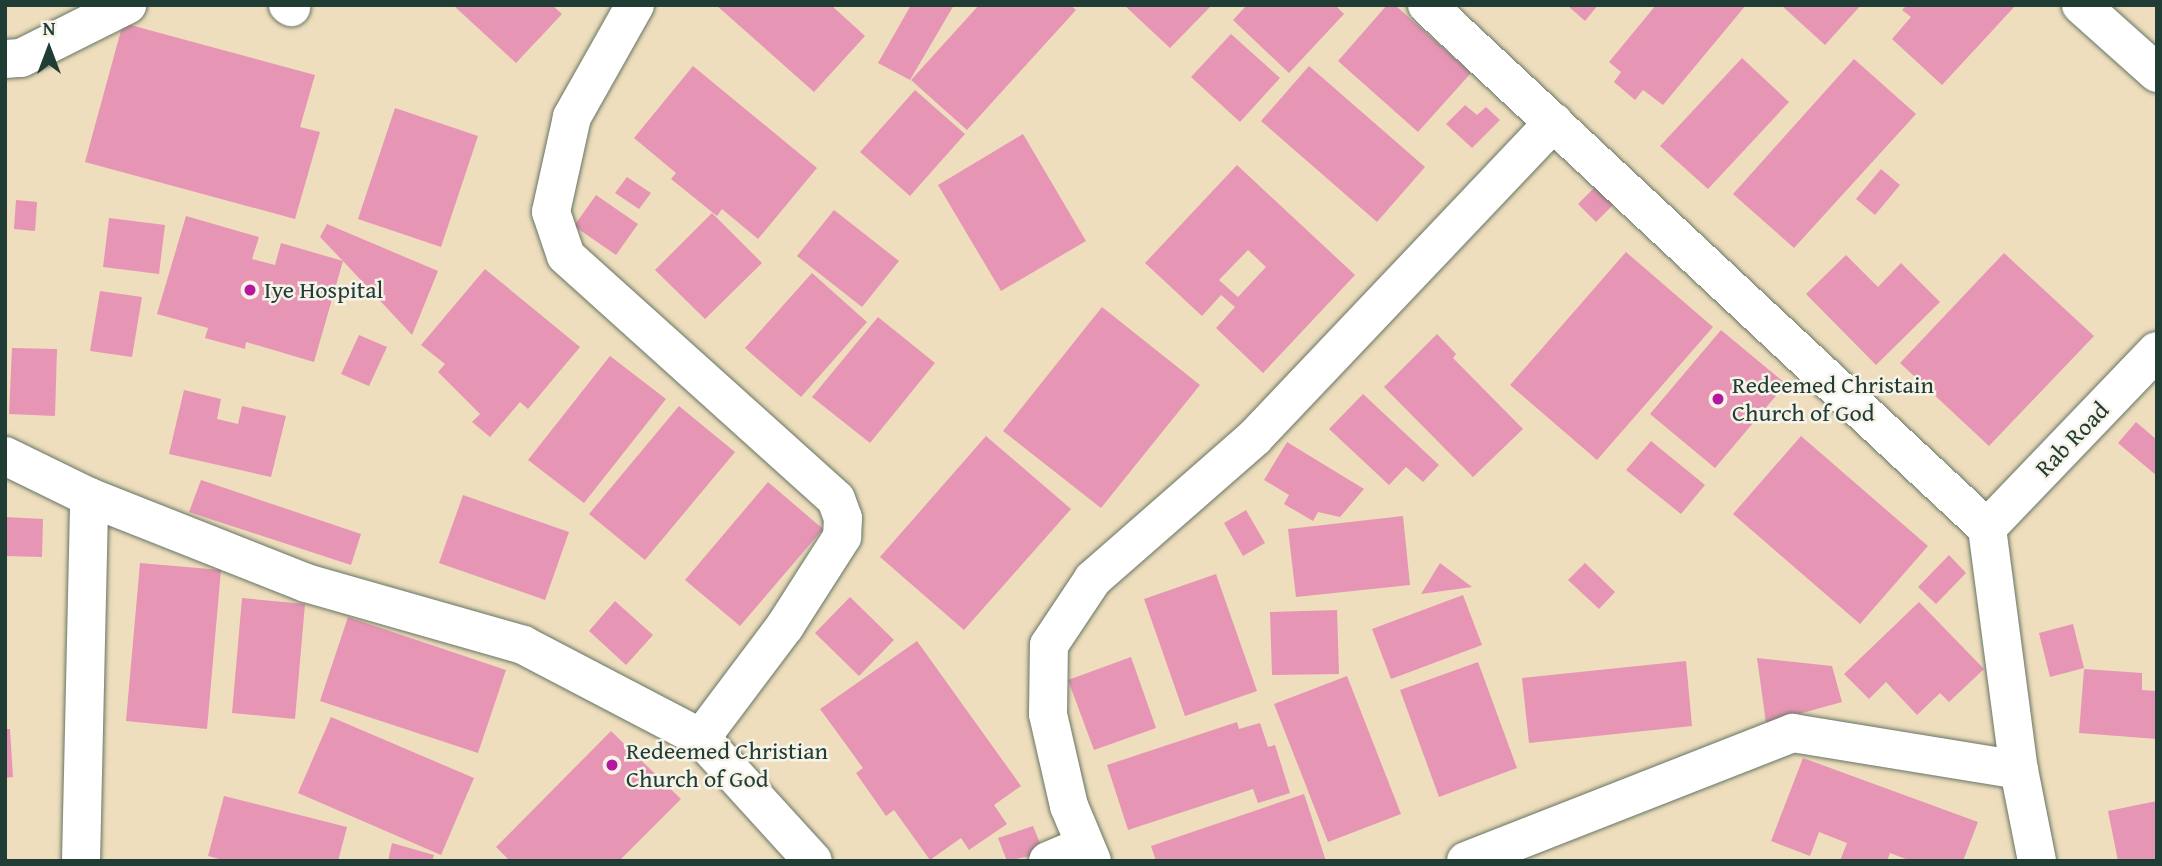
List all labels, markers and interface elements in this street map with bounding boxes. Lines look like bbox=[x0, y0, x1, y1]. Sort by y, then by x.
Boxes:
north arrow bbox=[14, 14, 84, 84]
text: N bbox=[43, 14, 55, 42]
place label: Iye Hospital bbox=[264, 276, 383, 304]
marker: Iye Hospital bbox=[242, 282, 258, 298]
place label: Redeemed Christain Church of God bbox=[1732, 371, 1934, 427]
marker: Redeemed Christain Church of God bbox=[1710, 391, 1726, 407]
street label: Rab Road bbox=[2029, 396, 2115, 482]
place label: Redeemed Christian Church of God bbox=[626, 737, 828, 793]
marker: Redeemed Christian Church of God bbox=[604, 757, 620, 773]

